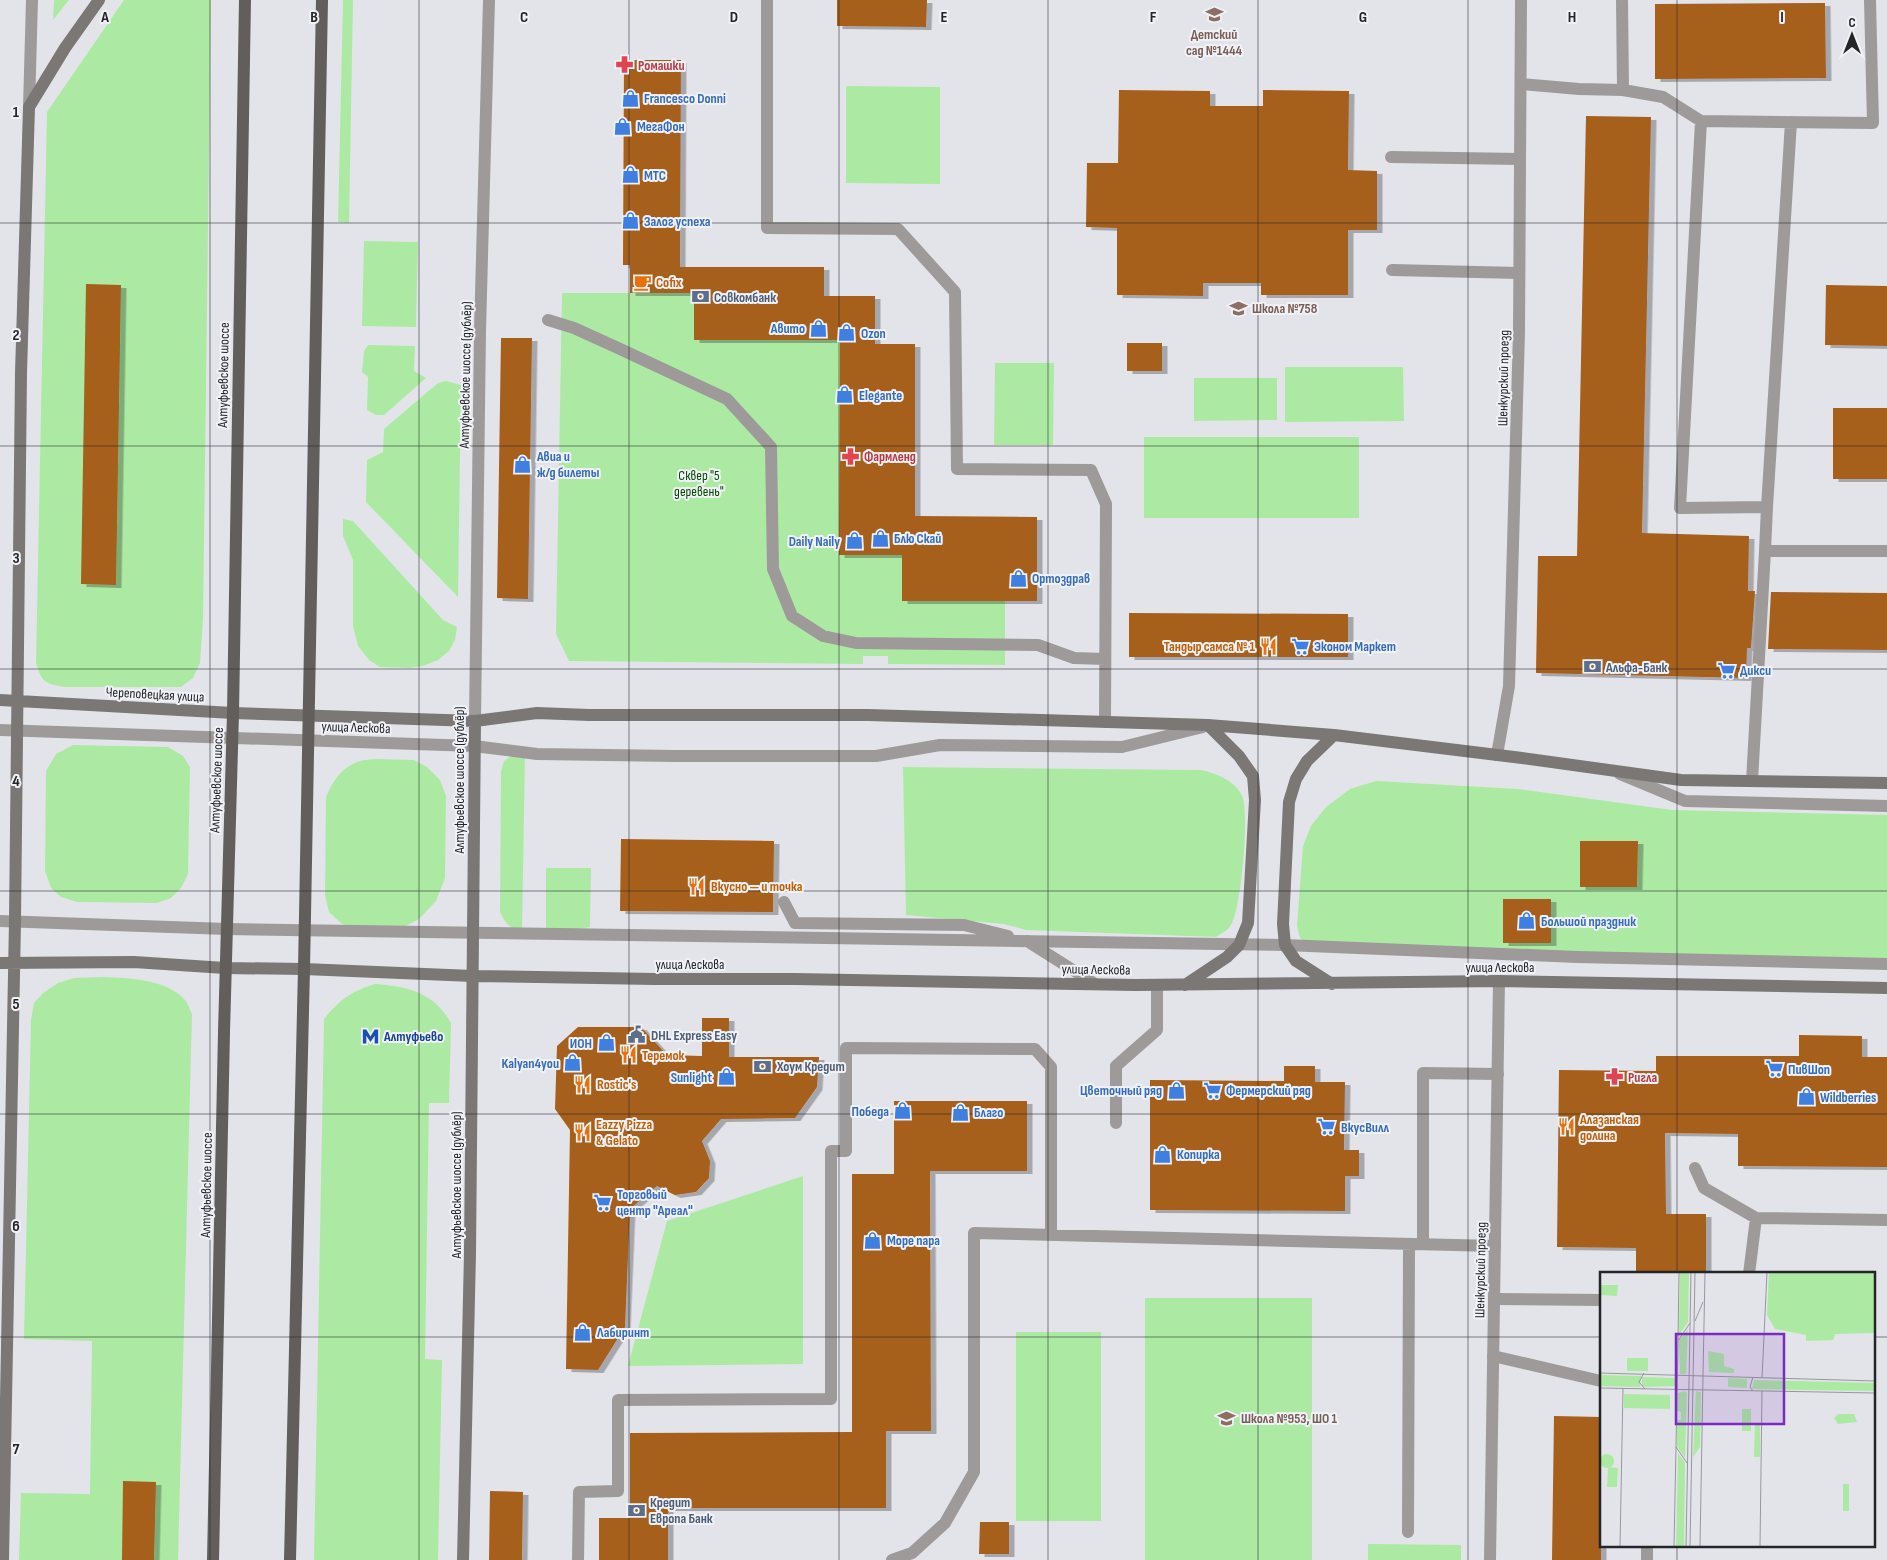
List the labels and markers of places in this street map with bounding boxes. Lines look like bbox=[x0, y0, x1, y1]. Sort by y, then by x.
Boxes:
school or university icon: Детский сад №1444 bbox=[1204, 4, 1224, 24]
place label: Детский сад №1444 bbox=[1186, 26, 1243, 59]
pharmacy icon: Ромашки bbox=[614, 55, 634, 75]
place label: Ромашки bbox=[638, 57, 685, 74]
shop icon: Francesco Donni bbox=[620, 88, 640, 108]
place label: Francesco Donni bbox=[644, 90, 726, 107]
shop icon: МегаФон bbox=[613, 116, 633, 136]
place label: МегаФон bbox=[637, 118, 685, 135]
shop icon: МТС bbox=[620, 165, 640, 185]
place label: МТС bbox=[644, 167, 666, 184]
shop icon: Залог успеха bbox=[620, 211, 640, 231]
place label: Залог успеха bbox=[644, 213, 711, 230]
cafe icon: Cofix bbox=[632, 272, 652, 292]
place label: Cofix bbox=[656, 274, 682, 291]
bank icon: Совкомбанк bbox=[690, 287, 710, 307]
place label: Совкомбанк bbox=[714, 289, 776, 306]
school or university icon: Школа №758 bbox=[1228, 298, 1248, 318]
place label: Школа №758 bbox=[1252, 300, 1318, 317]
shop icon: Авито bbox=[809, 318, 829, 338]
place label: Авито bbox=[770, 320, 805, 337]
shop icon: Ozon bbox=[837, 323, 857, 343]
place label: Ozon bbox=[861, 325, 886, 342]
shop icon: Elegante bbox=[835, 385, 855, 405]
place label: Elegante bbox=[859, 387, 902, 404]
pharmacy icon: Фармленд bbox=[840, 446, 860, 466]
place label: Авиа и ж/д билеты bbox=[536, 448, 599, 481]
place label: Фармленд bbox=[864, 448, 916, 465]
shop icon: Авиа и ж/д билеты bbox=[513, 454, 533, 474]
shop icon: Блю Скай bbox=[870, 528, 890, 548]
place label: Блю Скай bbox=[894, 530, 941, 547]
shop icon: Daily Naily bbox=[844, 531, 864, 551]
place label: Daily Naily bbox=[789, 533, 840, 550]
shop icon: Ортоздрав bbox=[1008, 568, 1028, 588]
place label: Ортоздрав bbox=[1032, 570, 1090, 587]
restaurant icon: Тандыр самса № 1 bbox=[1259, 636, 1279, 656]
supermarket icon: Эконом Маркет bbox=[1290, 636, 1310, 656]
place label: Тандыр самса № 1 bbox=[1164, 638, 1255, 655]
place label: Эконом Маркет bbox=[1314, 638, 1396, 655]
bank icon: Альфа-Банк bbox=[1582, 657, 1602, 677]
place label: Альфа-Банк bbox=[1605, 659, 1668, 676]
supermarket icon: Дикси bbox=[1716, 660, 1736, 680]
place label: Дикси bbox=[1740, 662, 1771, 679]
restaurant icon: Вкусно — и точка bbox=[687, 876, 707, 896]
place label: Вкусно — и точка bbox=[711, 878, 803, 895]
shop icon: Большой праздник bbox=[1517, 911, 1537, 931]
place label: Большой праздник bbox=[1541, 913, 1636, 930]
public building icon: DHL Express Easy bbox=[627, 1025, 647, 1045]
metro station icon: Алтуфьево bbox=[360, 1026, 380, 1046]
place label: DHL Express Easy bbox=[651, 1027, 737, 1044]
place label: Алтуфьево bbox=[383, 1028, 443, 1045]
shop icon: ИОН bbox=[596, 1033, 616, 1053]
place label: ИОН bbox=[570, 1035, 592, 1052]
restaurant icon: Теремок bbox=[618, 1045, 638, 1065]
place label: Теремок bbox=[642, 1047, 685, 1064]
shop icon: Kalyan4you bbox=[563, 1053, 583, 1073]
place label: Kalyan4you bbox=[502, 1055, 559, 1072]
bank icon: Хоум Кредит bbox=[753, 1056, 773, 1076]
place label: Хоум Кредит bbox=[776, 1058, 845, 1075]
supermarket icon: ПивШоп bbox=[1764, 1059, 1784, 1079]
place label: ПивШоп bbox=[1788, 1061, 1830, 1078]
shop icon: Sunlight bbox=[716, 1067, 736, 1087]
pharmacy icon: Ригла bbox=[1604, 1067, 1624, 1087]
place label: Sunlight bbox=[671, 1069, 712, 1086]
place label: Ригла bbox=[1628, 1069, 1658, 1086]
restaurant icon: Rostic's bbox=[573, 1074, 593, 1094]
place label: Rostic's bbox=[597, 1076, 636, 1093]
shop icon: Цветочный ряд bbox=[1166, 1080, 1186, 1100]
supermarket icon: Фермерский ряд bbox=[1202, 1080, 1222, 1100]
place label: Цветочный ряд bbox=[1080, 1082, 1162, 1099]
place label: Фермерский ряд bbox=[1226, 1082, 1311, 1099]
shop icon: Wildberries bbox=[1796, 1087, 1816, 1107]
place label: Wildberries bbox=[1820, 1089, 1876, 1106]
shop icon: Победа bbox=[893, 1101, 913, 1121]
shop icon: Благо bbox=[950, 1102, 970, 1122]
place label: Победа bbox=[852, 1103, 889, 1120]
place label: Благо bbox=[974, 1104, 1003, 1121]
place label: Алазанская долина bbox=[1579, 1111, 1639, 1144]
place label: Eazzy Pizza & Gelato bbox=[596, 1116, 653, 1149]
supermarket icon: ВкусВилл bbox=[1317, 1117, 1337, 1137]
restaurant icon: Алазанская долина bbox=[1556, 1117, 1576, 1137]
place label: ВкусВилл bbox=[1341, 1119, 1390, 1136]
restaurant icon: Eazzy Pizza & Gelato bbox=[572, 1122, 592, 1142]
shop icon: Копирка bbox=[1153, 1144, 1173, 1164]
place label: Копирка bbox=[1177, 1146, 1220, 1163]
place label: Торговый центр "Ареал" bbox=[617, 1186, 693, 1219]
supermarket icon: Торговый центр "Ареал" bbox=[593, 1192, 613, 1212]
shop icon: Море пара bbox=[863, 1230, 883, 1250]
place label: Море пара bbox=[887, 1232, 940, 1249]
shop icon: Лабиринт bbox=[573, 1322, 593, 1342]
place label: Лабиринт bbox=[596, 1324, 649, 1341]
school or university icon: Школа №953, ШО 1 bbox=[1217, 1408, 1237, 1428]
place label: Школа №953, ШО 1 bbox=[1241, 1410, 1337, 1427]
place label: Кредит Европа Банк bbox=[650, 1494, 713, 1527]
bank icon: Кредит Европа Банк bbox=[626, 1500, 646, 1520]

